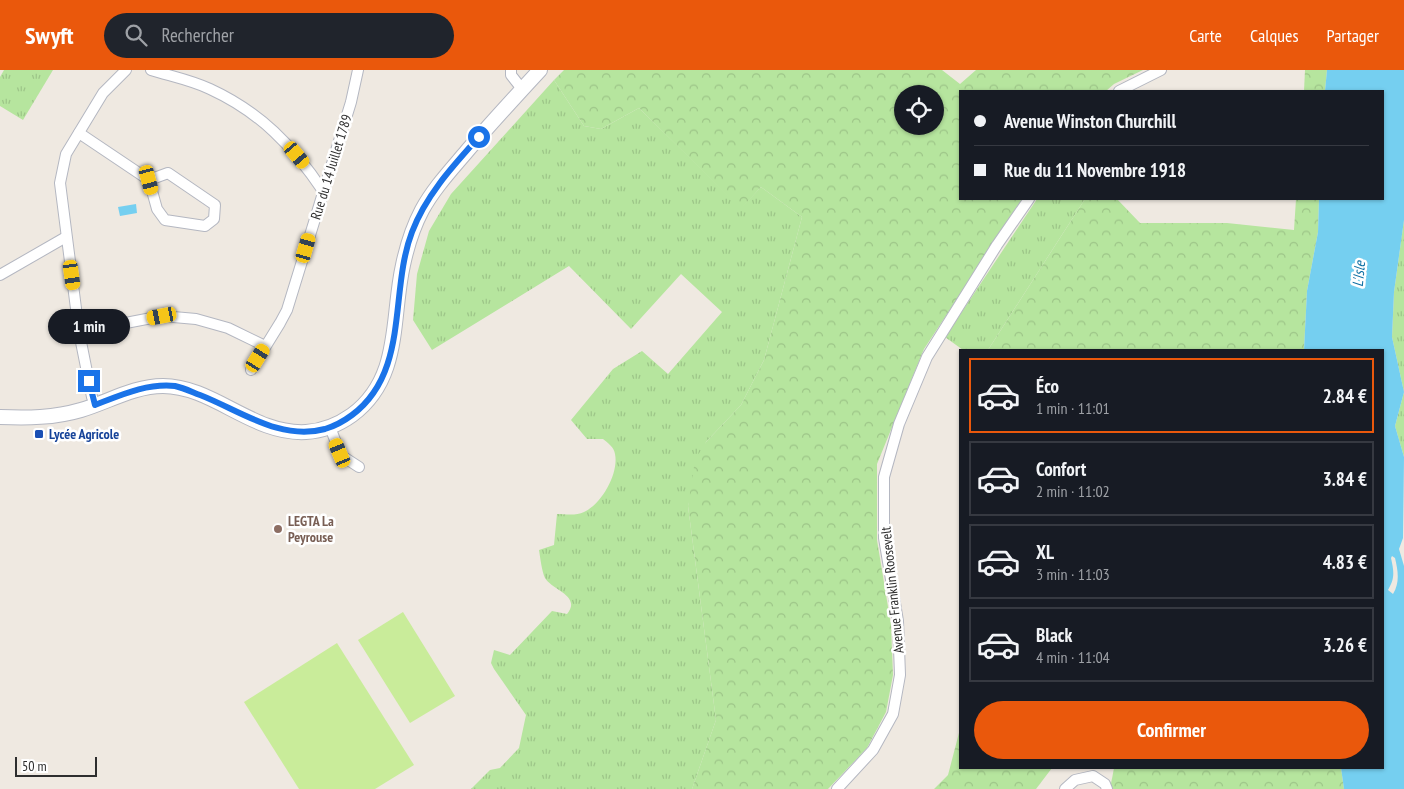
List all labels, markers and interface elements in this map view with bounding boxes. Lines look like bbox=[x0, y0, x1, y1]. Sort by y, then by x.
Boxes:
search box bbox=[104, 13, 454, 58]
text: Swyft bbox=[25, 20, 74, 51]
icon: search bbox=[122, 21, 150, 49]
text: Rechercher bbox=[162, 23, 234, 47]
text: Carte bbox=[1189, 24, 1222, 47]
text: Calques bbox=[1250, 24, 1299, 47]
text: Partager bbox=[1327, 24, 1379, 47]
map controls bbox=[894, 85, 944, 135]
button: locate bbox=[894, 85, 944, 135]
text: Avenue Winston Churchill bbox=[1004, 109, 1176, 133]
street label: Rue du 14 Juillet 1789 bbox=[306, 112, 356, 222]
route start bbox=[468, 126, 490, 148]
car bbox=[281, 139, 312, 171]
text: Rue du 11 Novembre 1918 bbox=[1004, 158, 1186, 182]
car bbox=[137, 164, 160, 196]
car bbox=[294, 232, 317, 264]
car bbox=[62, 259, 81, 291]
water label: L'Isle bbox=[1348, 260, 1369, 288]
car bbox=[145, 306, 178, 326]
callout: 1 min bbox=[48, 308, 130, 344]
text: 1 min bbox=[73, 316, 105, 336]
car bbox=[243, 341, 272, 375]
route end bbox=[78, 370, 100, 392]
icon: car bbox=[976, 373, 1021, 418]
text: Éco bbox=[1036, 374, 1059, 398]
text: 2.84 € bbox=[1323, 384, 1367, 408]
text: 1 min · 11:01 bbox=[1036, 398, 1110, 418]
place label: Lycée Agricole bbox=[49, 425, 119, 443]
marker: Lycée Agricole bbox=[33, 428, 45, 440]
car bbox=[327, 436, 352, 470]
icon: car bbox=[976, 456, 1021, 501]
text: Confort bbox=[1036, 457, 1086, 481]
text: 3.84 € bbox=[1323, 467, 1367, 491]
text: 2 min · 11:02 bbox=[1036, 481, 1110, 501]
place label: LEGTA La Peyrouse bbox=[288, 512, 334, 546]
marker: LEGTA La Peyrouse bbox=[272, 523, 284, 535]
street label: Avenue Franklin Roosevelt bbox=[876, 526, 908, 654]
icon: car bbox=[976, 539, 1021, 584]
text: XL bbox=[1036, 540, 1054, 564]
text: 4.83 € bbox=[1323, 550, 1367, 574]
text: 3 min · 11:03 bbox=[1036, 564, 1110, 584]
icon: car bbox=[976, 622, 1021, 667]
text: Black bbox=[1036, 623, 1072, 647]
text: 3.26 € bbox=[1323, 633, 1367, 657]
text: 4 min · 11:04 bbox=[1036, 647, 1110, 667]
button: Confirmer bbox=[974, 701, 1369, 759]
scale bar bbox=[15, 754, 98, 777]
text: 50 m bbox=[22, 757, 47, 775]

